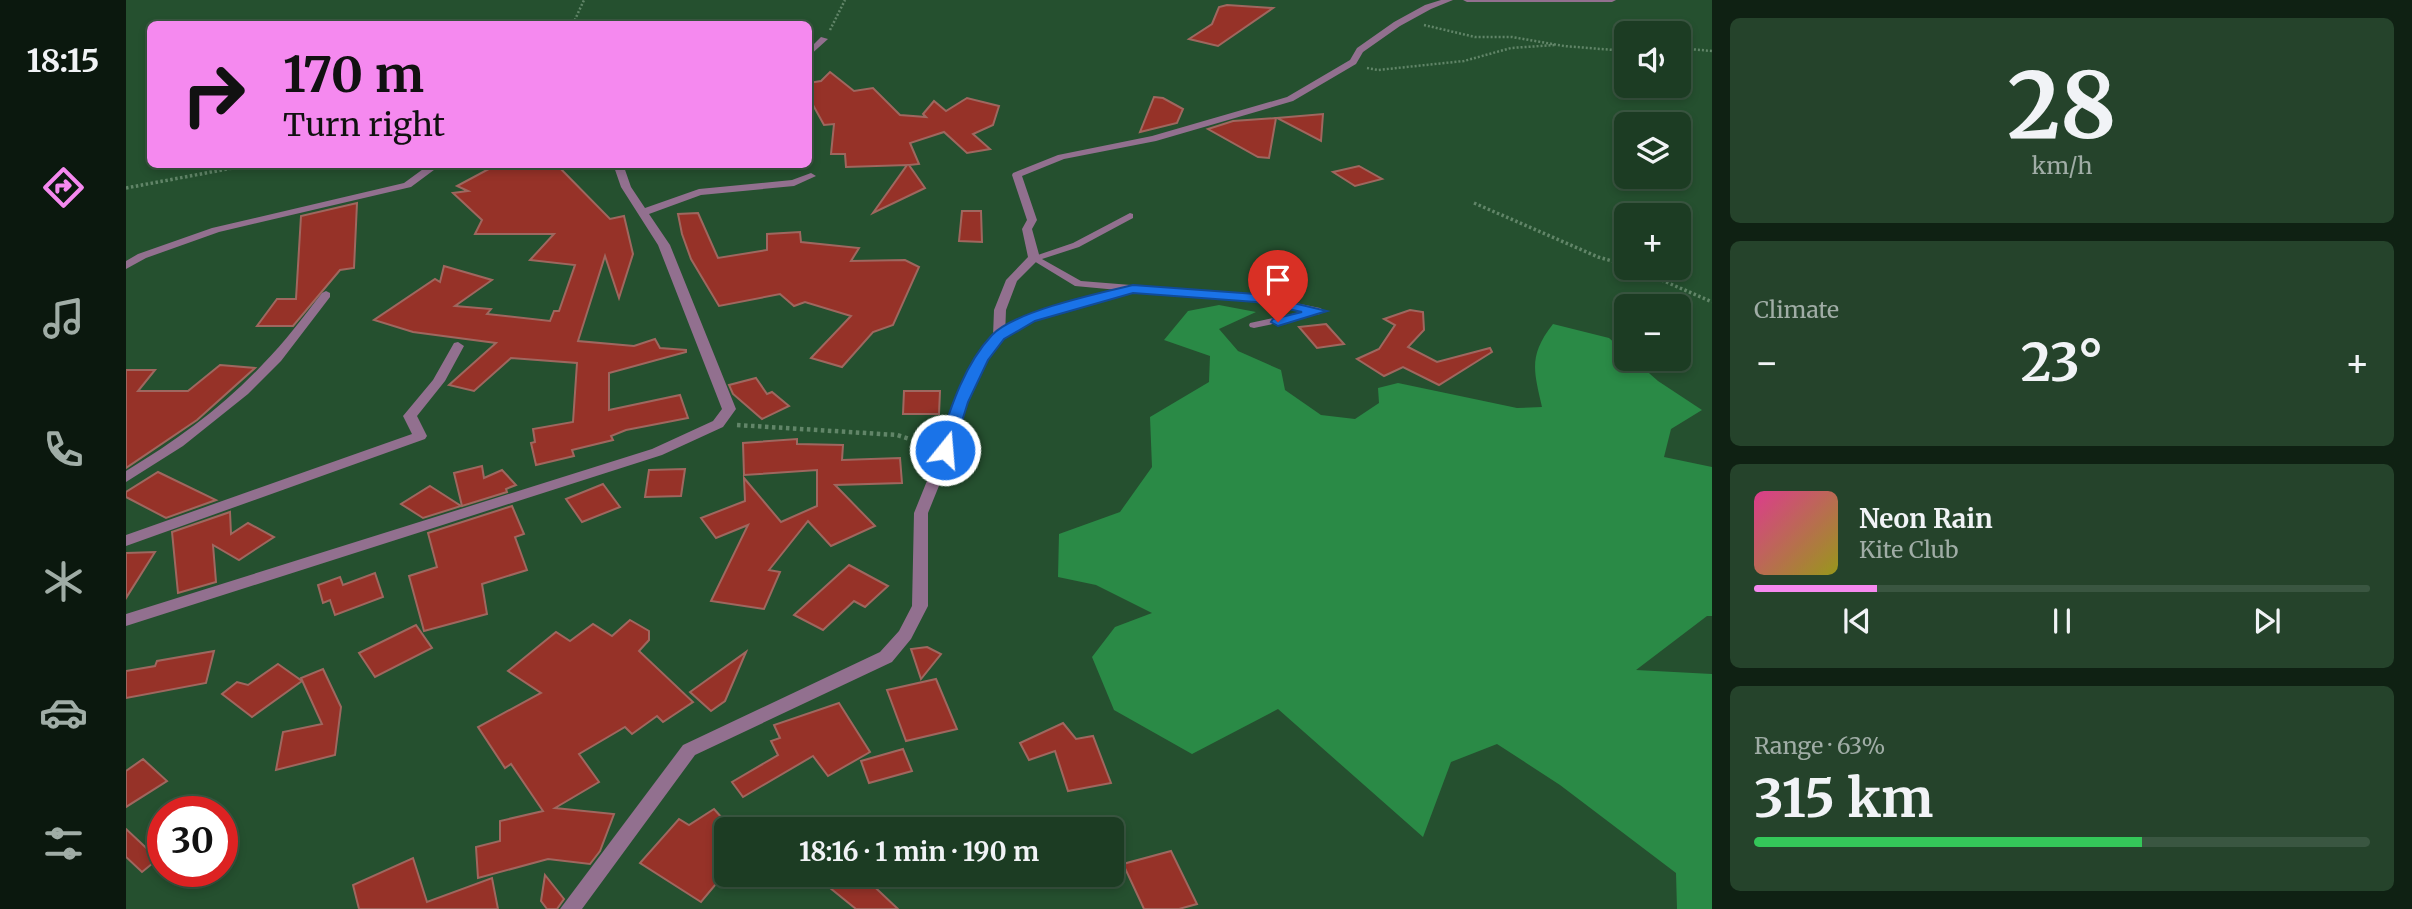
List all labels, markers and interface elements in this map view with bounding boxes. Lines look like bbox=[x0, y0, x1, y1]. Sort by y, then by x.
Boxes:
map controls bbox=[1614, 21, 1691, 371]
button: sound bbox=[1614, 21, 1691, 98]
text: 18:15 bbox=[27, 41, 99, 81]
text: 170 m bbox=[283, 44, 424, 105]
text: 28 bbox=[2007, 48, 2117, 163]
icon: right bbox=[168, 49, 259, 140]
text: Turn right bbox=[283, 105, 445, 145]
button: layers bbox=[1614, 112, 1691, 189]
text: km/h bbox=[2032, 151, 2092, 180]
icon: directions bbox=[39, 163, 88, 212]
button: + bbox=[1614, 203, 1691, 280]
pin bbox=[1248, 250, 1308, 322]
icon: arrive bbox=[1259, 261, 1297, 299]
icon: music bbox=[39, 294, 88, 343]
button: − bbox=[1614, 294, 1691, 371]
text: Climate bbox=[1754, 295, 1839, 324]
text: 23° bbox=[2021, 330, 2103, 395]
text: − bbox=[1754, 339, 1779, 386]
text: + bbox=[2345, 339, 2370, 386]
position arrow bbox=[908, 413, 982, 487]
icon: phone bbox=[39, 425, 88, 474]
text: Neon Rain bbox=[1859, 502, 1993, 535]
text: Kite Club bbox=[1859, 535, 1958, 564]
icon: climate bbox=[39, 557, 88, 606]
icon: previous bbox=[1838, 602, 1876, 640]
icon: pause bbox=[2043, 602, 2081, 640]
icon: next bbox=[2248, 602, 2286, 640]
icon: car bbox=[39, 688, 88, 737]
text: Range · 63% bbox=[1754, 731, 1885, 760]
text: 315 km bbox=[1754, 766, 1933, 831]
speed limit sign: 30 bbox=[147, 796, 238, 887]
icon: filters bbox=[39, 819, 88, 868]
text: 18:16 · 1 min · 190 m bbox=[799, 835, 1039, 868]

